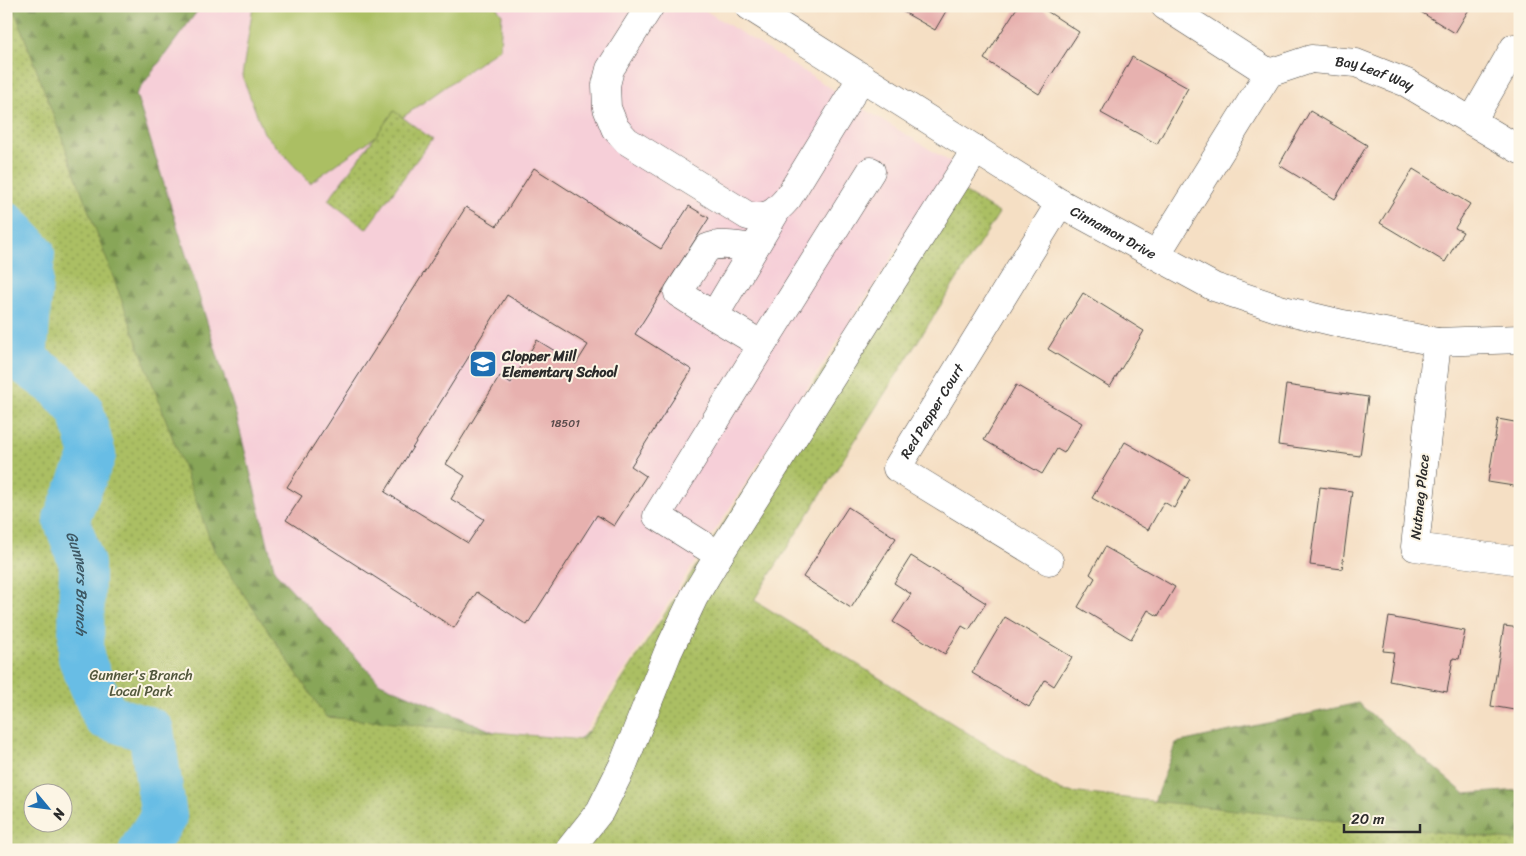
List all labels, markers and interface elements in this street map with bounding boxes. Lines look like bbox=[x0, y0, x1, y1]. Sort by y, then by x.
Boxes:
street label: Bay Leaf Way bbox=[1334, 49, 1420, 98]
street label: Cinnamon Drive bbox=[1066, 198, 1161, 266]
place label: Clopper Mill Elementary School bbox=[501, 344, 619, 385]
school or university icon: Clopper Mill Elementary School bbox=[468, 349, 498, 379]
street label: Red Pepper Court bbox=[893, 357, 972, 464]
house number: 18501 bbox=[550, 414, 580, 433]
street label: Nutmeg Place bbox=[1403, 453, 1437, 541]
water label: Gunners Branch bbox=[58, 527, 95, 637]
park label: Gunner's Branch Local Park bbox=[89, 663, 193, 704]
north arrow bbox=[22, 784, 72, 834]
scale bar bbox=[1344, 801, 1420, 833]
text: N bbox=[46, 803, 73, 825]
text: 20 m bbox=[1351, 806, 1385, 832]

